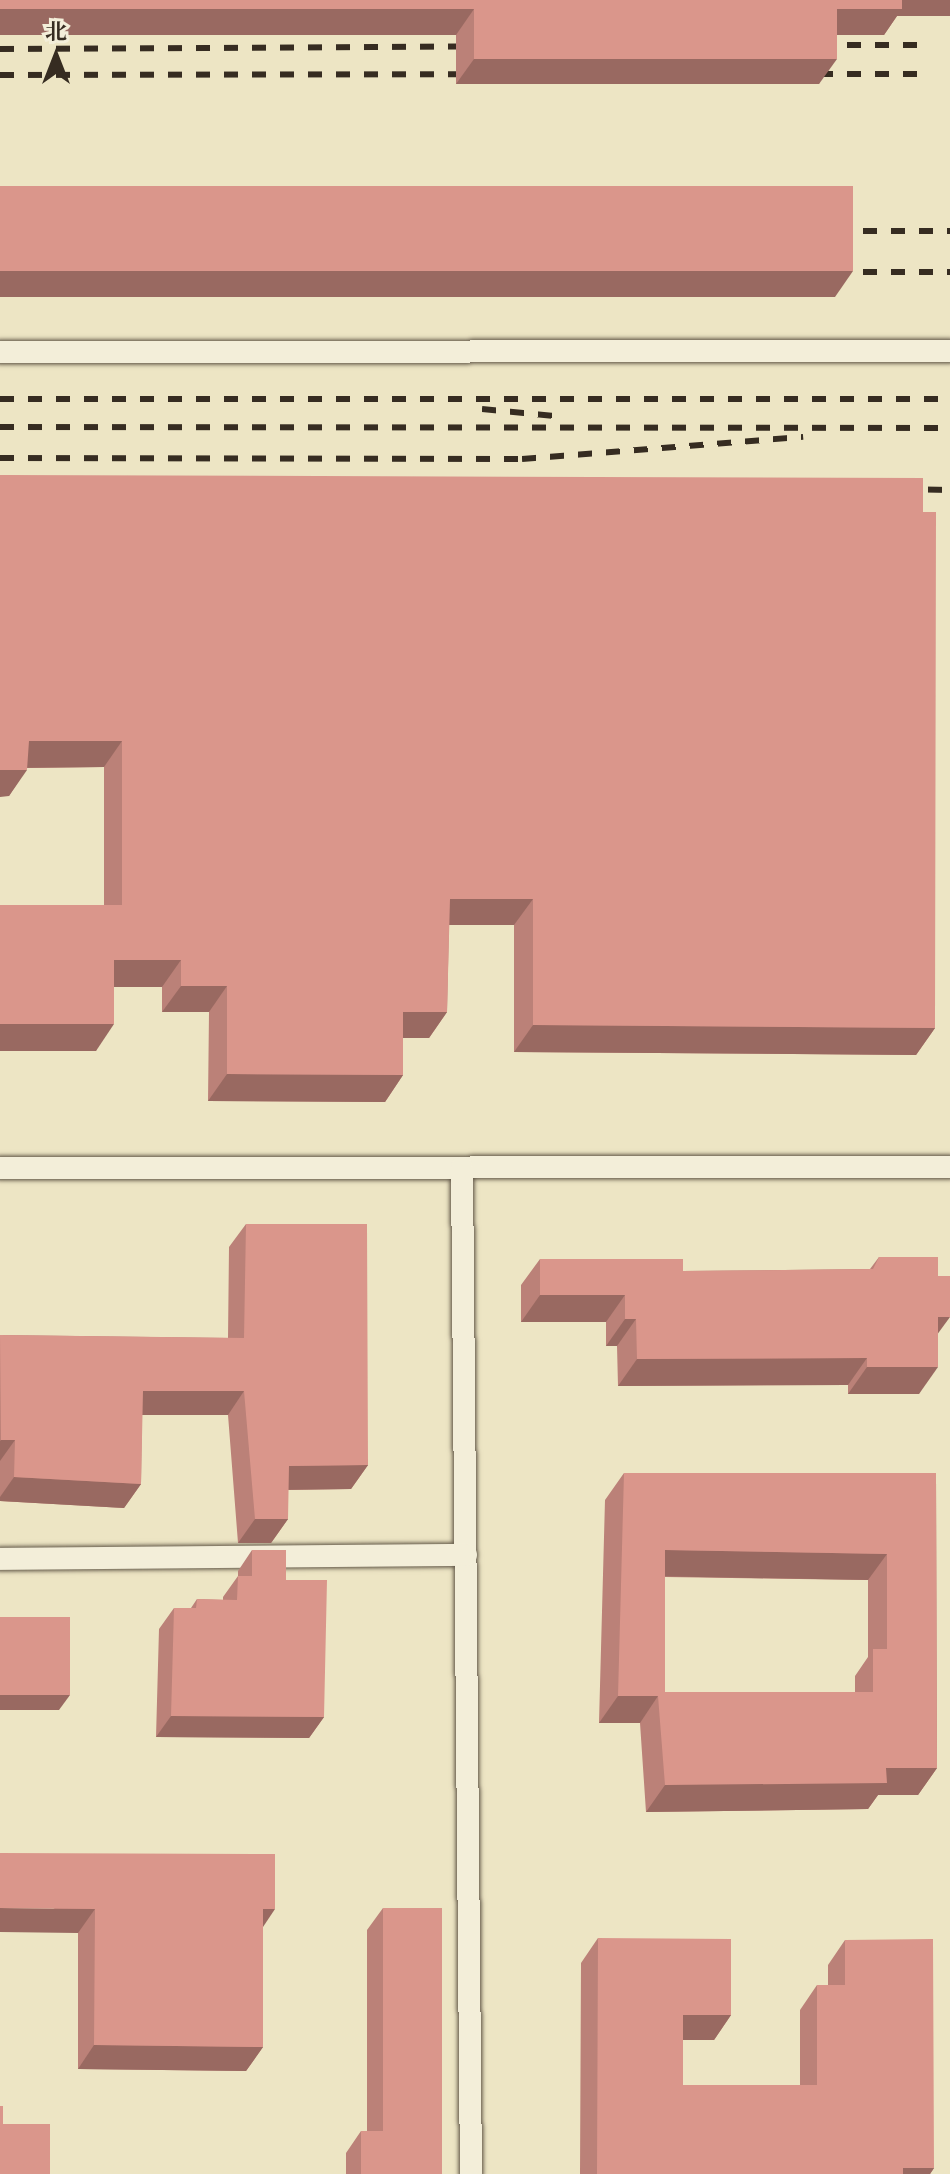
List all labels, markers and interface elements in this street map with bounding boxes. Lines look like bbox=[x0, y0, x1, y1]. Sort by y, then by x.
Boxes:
north arrow bbox=[16, 16, 96, 96]
text: 北 bbox=[45, 17, 67, 47]

